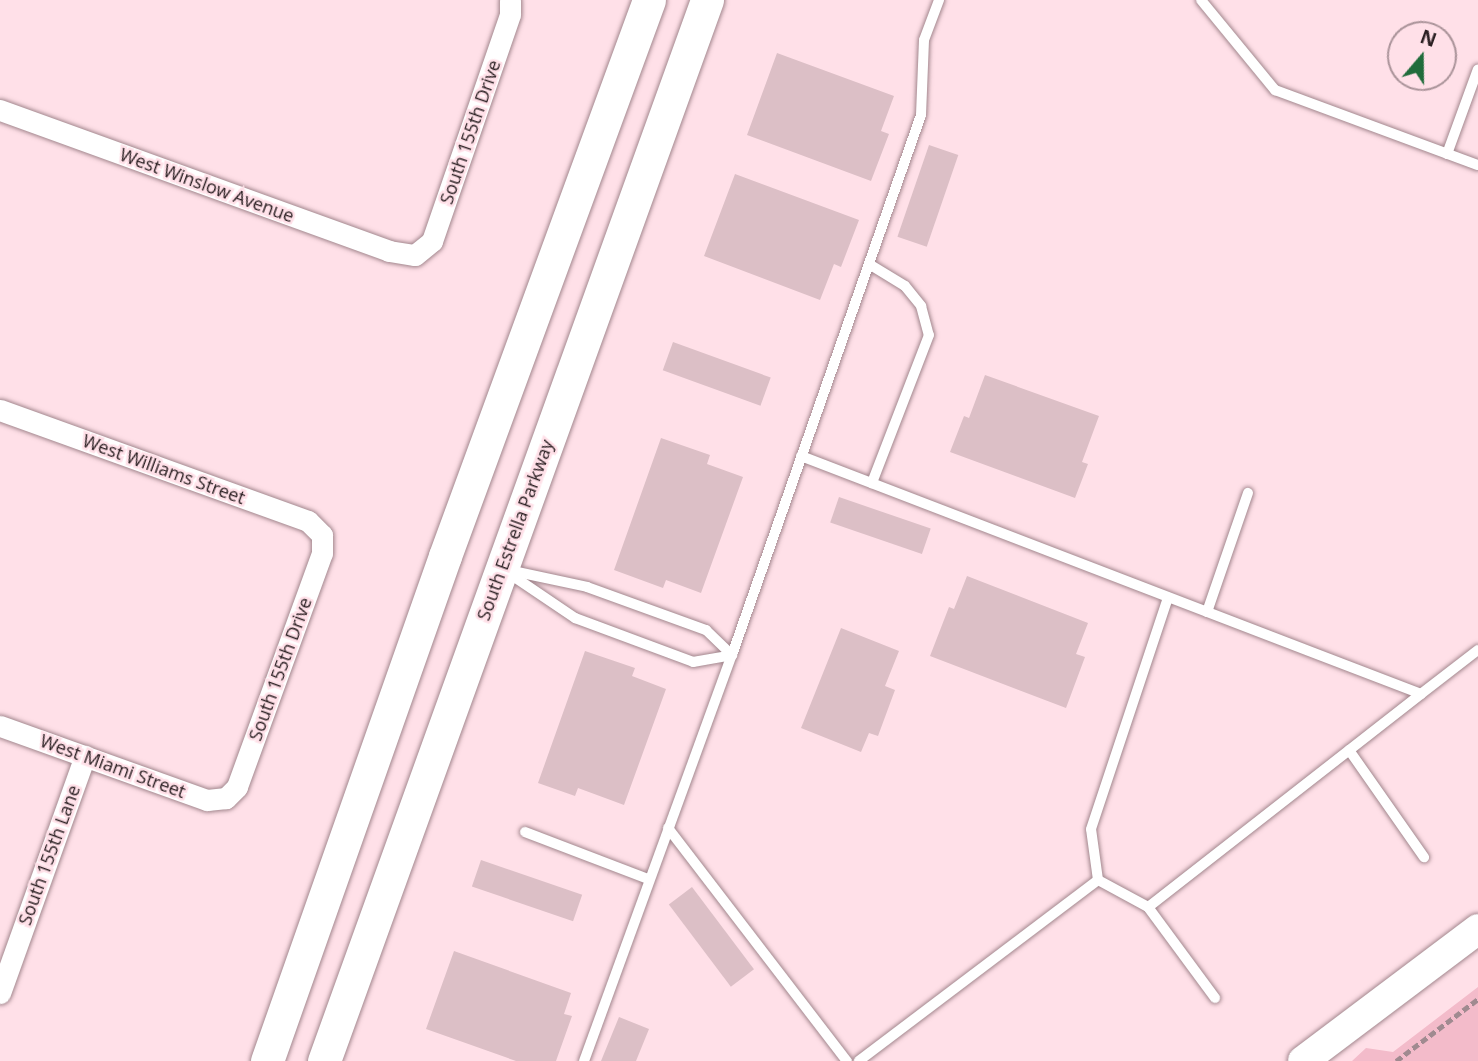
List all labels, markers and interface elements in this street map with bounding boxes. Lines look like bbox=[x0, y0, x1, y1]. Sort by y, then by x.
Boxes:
north arrow bbox=[1387, 21, 1457, 91]
text: N bbox=[1417, 23, 1440, 53]
street label: South 155th Drive bbox=[435, 57, 505, 207]
street label: West Winslow Avenue bbox=[117, 143, 297, 227]
street label: West Williams Street bbox=[80, 430, 248, 508]
street label: South Estrella Parkway bbox=[472, 437, 558, 623]
street label: South 155th Drive bbox=[244, 594, 316, 744]
street label: West Miami Street bbox=[37, 730, 189, 802]
street label: South 155th Lane bbox=[14, 782, 84, 928]

